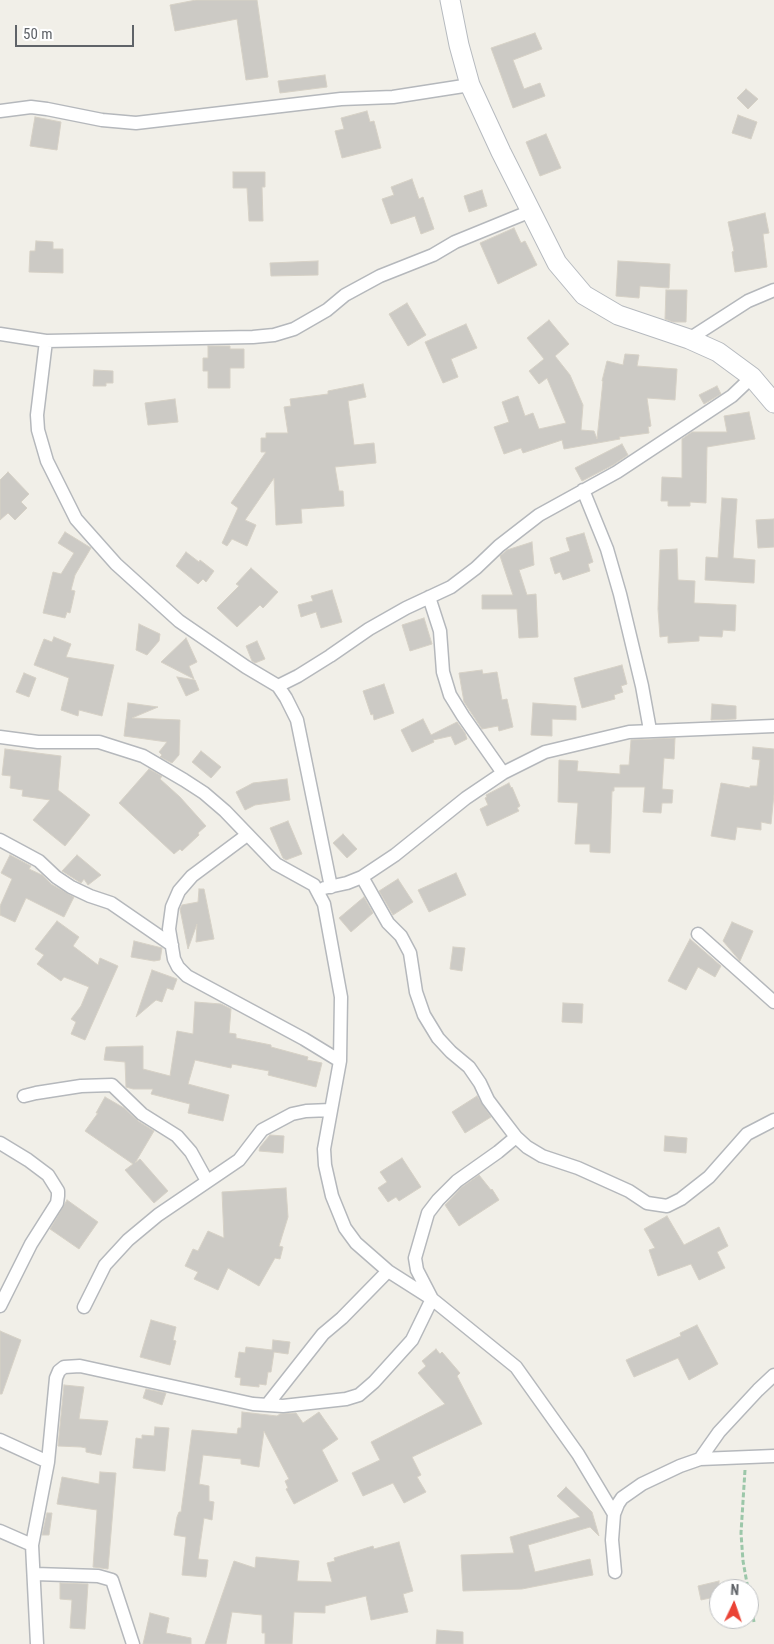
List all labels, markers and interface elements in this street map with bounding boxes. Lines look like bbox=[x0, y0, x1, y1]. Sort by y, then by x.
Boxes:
scale bar bbox=[18, 15, 136, 47]
text: 50 m bbox=[23, 25, 53, 43]
north arrow bbox=[709, 1579, 759, 1629]
text: N bbox=[730, 1582, 739, 1598]

